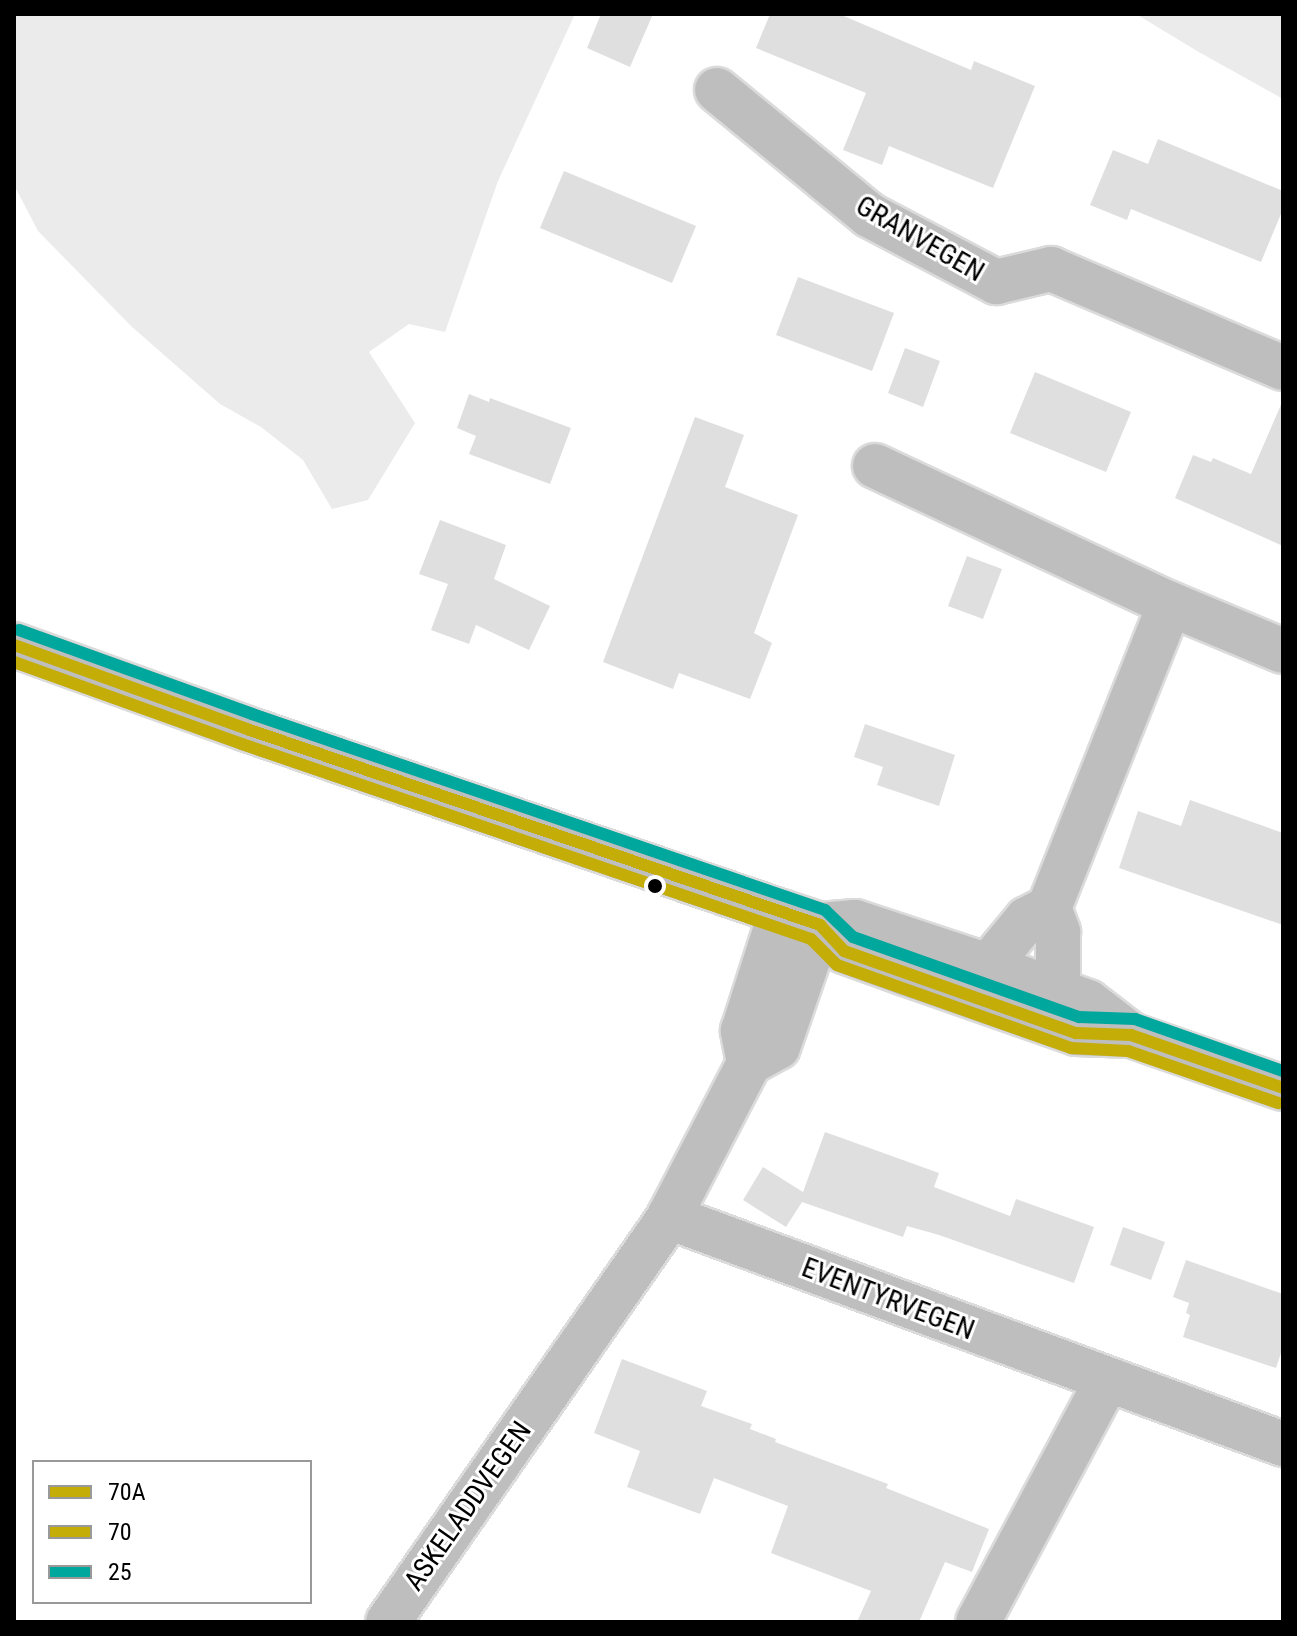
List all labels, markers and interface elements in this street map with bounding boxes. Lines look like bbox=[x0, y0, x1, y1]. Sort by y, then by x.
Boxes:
street label: GRANVEGEN bbox=[850, 189, 990, 289]
unlabelled marker bbox=[647, 878, 663, 894]
street label: EVENTYRVEGEN bbox=[797, 1251, 979, 1347]
street label: ASKELADDVEGEN bbox=[397, 1415, 539, 1597]
legend bbox=[32, 1460, 312, 1604]
text: 70A bbox=[108, 1478, 146, 1506]
text: 70 bbox=[108, 1518, 132, 1546]
text: 25 bbox=[108, 1558, 132, 1586]

